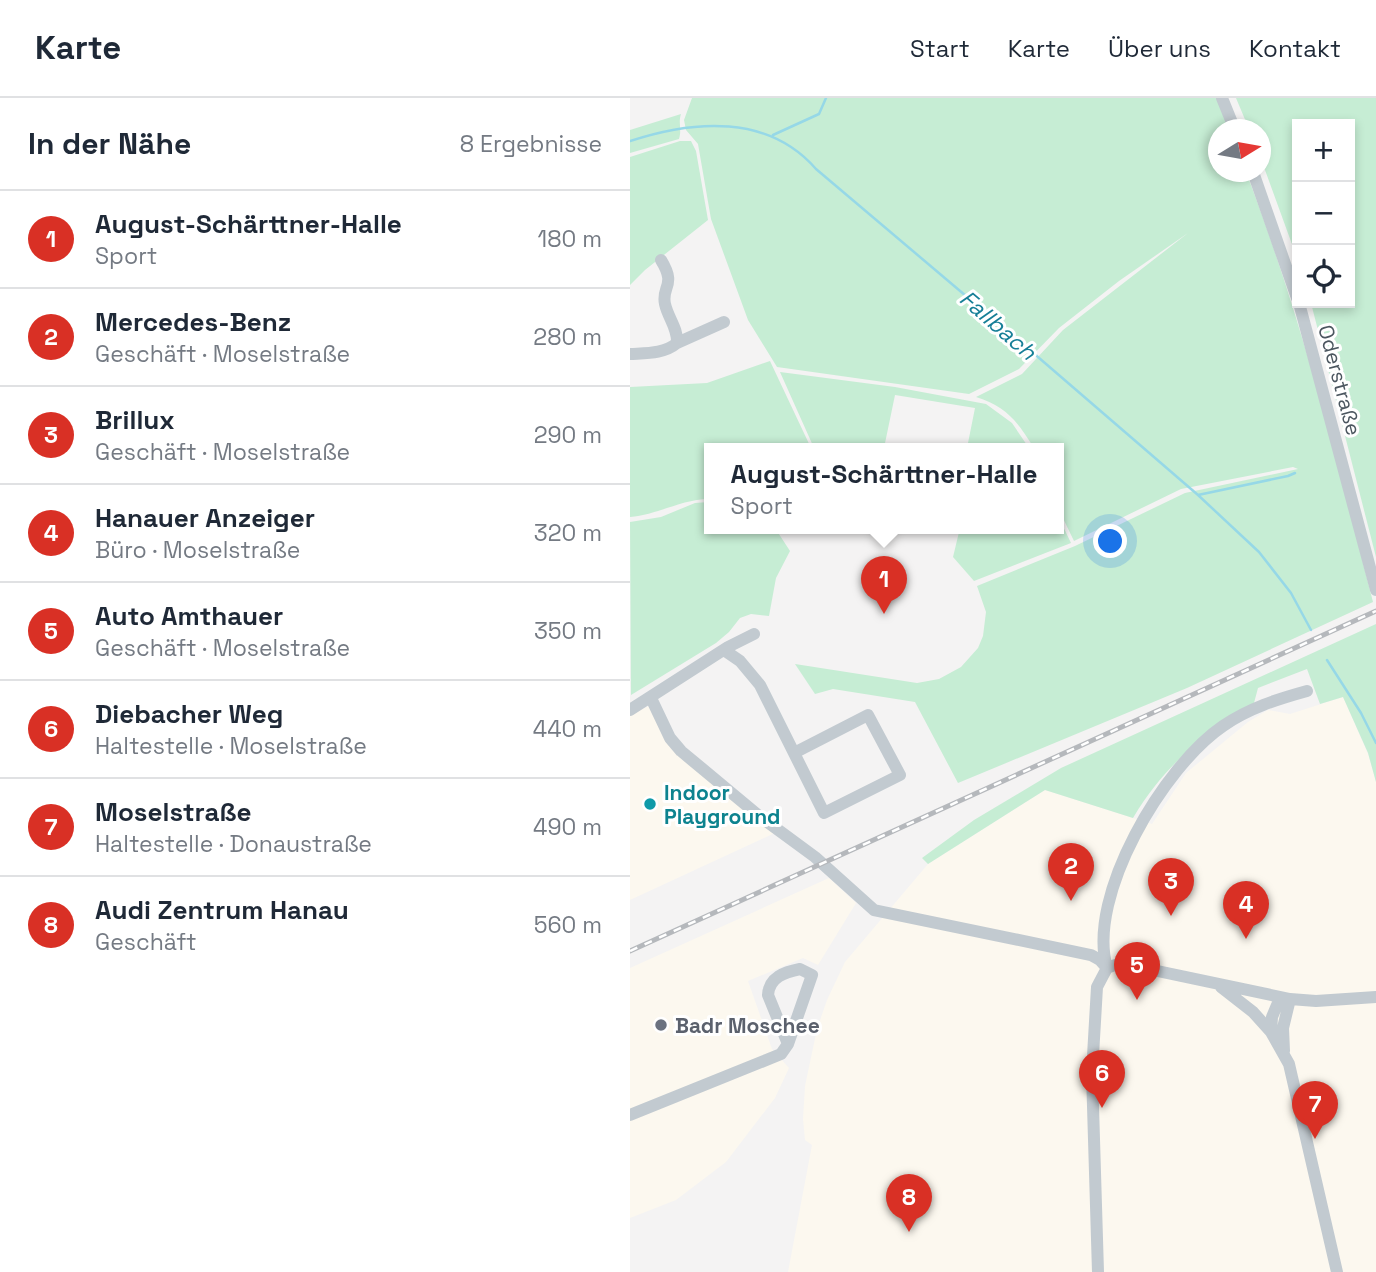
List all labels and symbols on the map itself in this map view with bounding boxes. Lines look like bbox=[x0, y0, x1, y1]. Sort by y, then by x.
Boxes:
north arrow bbox=[1208, 119, 1271, 182]
water label: Fallbach bbox=[953, 283, 1043, 367]
street label: Oderstraße bbox=[1312, 322, 1368, 438]
your location bbox=[1093, 524, 1127, 558]
pin: 1 bbox=[861, 556, 907, 614]
place label: Indoor Playground bbox=[664, 779, 781, 830]
marker: Indoor Playground bbox=[642, 796, 658, 812]
pin: 2 bbox=[1048, 843, 1094, 901]
pin: 3 bbox=[1148, 858, 1194, 916]
pin: 4 bbox=[1223, 881, 1269, 939]
pin: 5 bbox=[1114, 942, 1160, 1000]
place label: Badr Moschee bbox=[675, 1012, 820, 1039]
marker: Badr Moschee bbox=[653, 1017, 669, 1033]
pin: 6 bbox=[1079, 1050, 1125, 1108]
pin: 7 bbox=[1292, 1081, 1338, 1139]
pin: 8 bbox=[886, 1174, 932, 1232]

